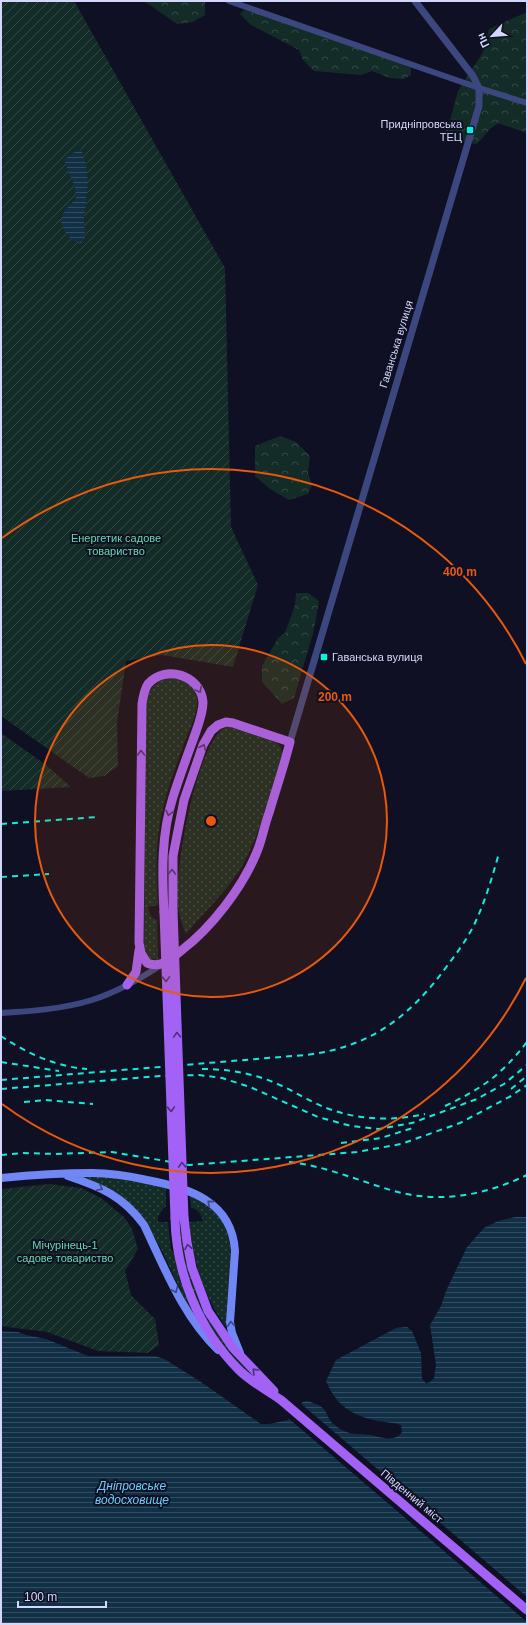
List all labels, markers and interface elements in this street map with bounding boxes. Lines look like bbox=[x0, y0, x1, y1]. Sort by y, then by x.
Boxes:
north arrow bbox=[472, 16, 512, 56]
text: Пн bbox=[474, 31, 492, 50]
place label: Придніпровська ТЕЦ bbox=[381, 118, 463, 143]
marker: Придніпровська ТЕЦ bbox=[465, 125, 475, 135]
street label: Гаванська вулиця bbox=[377, 299, 415, 389]
park label: Енергетик садове товариство bbox=[71, 532, 161, 557]
text: 400 m bbox=[443, 565, 477, 579]
place label: Гаванська вулиця bbox=[332, 651, 423, 663]
marker: Гаванська вулиця bbox=[319, 652, 329, 662]
one-way arrow bbox=[194, 686, 202, 693]
text: 200 m bbox=[318, 690, 352, 704]
one-way arrow bbox=[198, 743, 206, 750]
one-way arrow bbox=[137, 750, 145, 756]
one-way arrow bbox=[166, 810, 174, 817]
centre of rings bbox=[204, 814, 218, 828]
one-way arrow bbox=[168, 869, 176, 875]
one-way arrow bbox=[162, 976, 170, 982]
one-way arrow bbox=[173, 1032, 182, 1038]
one-way arrow bbox=[167, 1106, 175, 1112]
one-way arrow bbox=[178, 1162, 187, 1168]
one-way arrow bbox=[96, 1183, 103, 1191]
one-way arrow bbox=[207, 1200, 215, 1207]
park label: Мічурінець-1 садове товариство bbox=[17, 1239, 113, 1264]
one-way arrow bbox=[184, 1244, 193, 1250]
one-way arrow bbox=[171, 1286, 178, 1293]
one-way arrow bbox=[226, 1321, 235, 1327]
one-way arrow bbox=[252, 1368, 260, 1376]
street label: Південний міст bbox=[379, 1467, 445, 1525]
water label: Дніпровське водосховище bbox=[95, 1479, 169, 1507]
scale bar bbox=[18, 1583, 106, 1609]
text: 100 m bbox=[24, 1590, 57, 1604]

